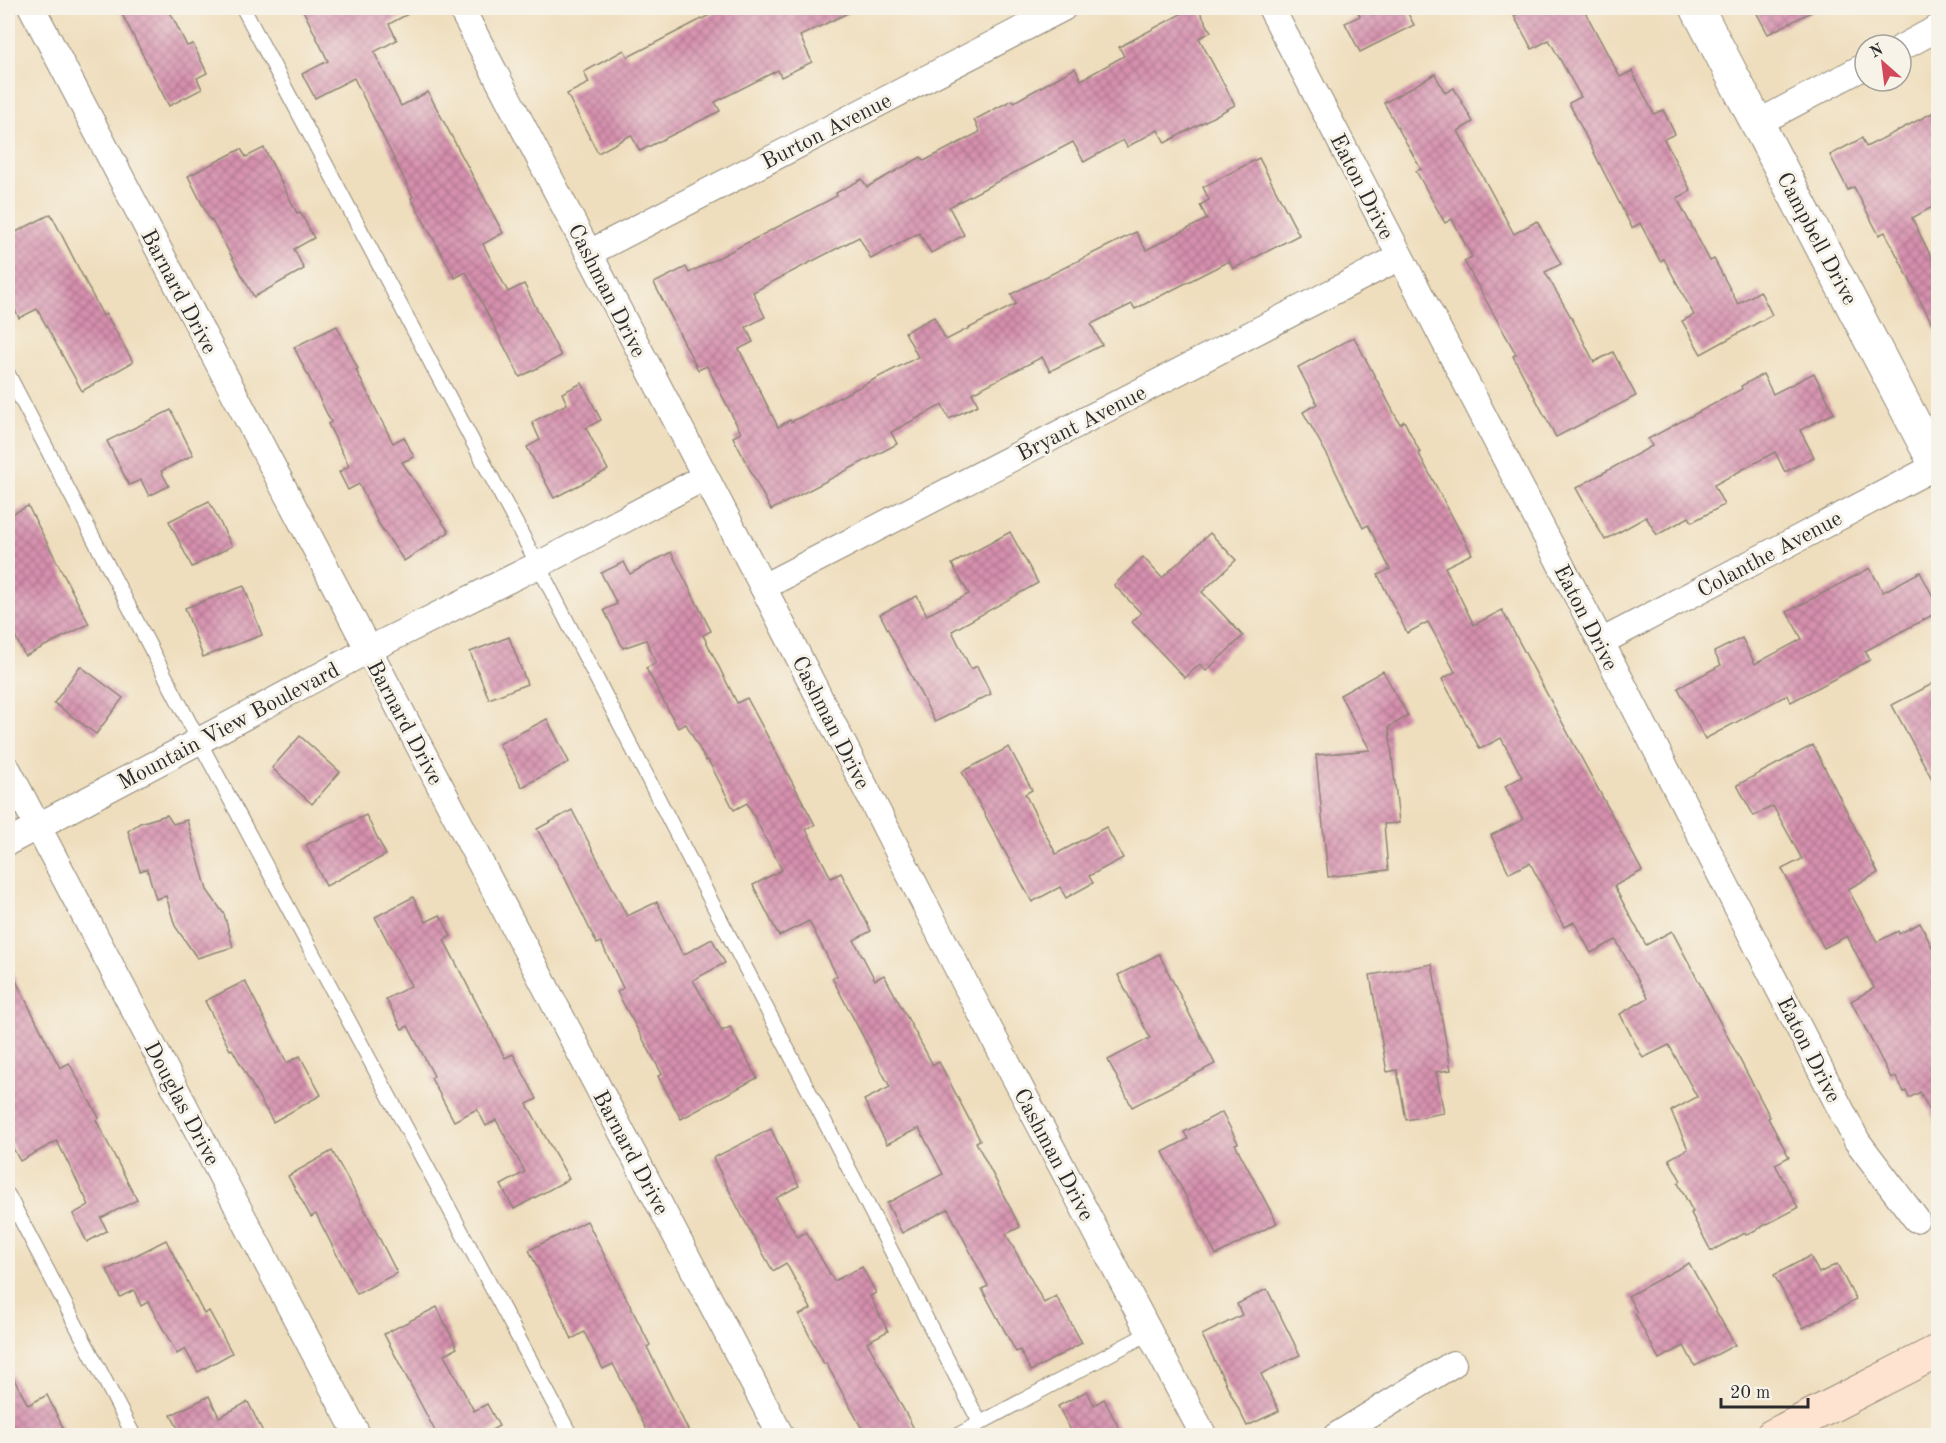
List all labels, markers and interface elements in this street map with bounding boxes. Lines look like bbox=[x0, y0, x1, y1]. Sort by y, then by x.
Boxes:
north arrow bbox=[1853, 33, 1913, 93]
text: N bbox=[1868, 41, 1887, 61]
street label: Burton Avenue bbox=[758, 90, 895, 174]
street label: Eaton Drive bbox=[1325, 130, 1397, 243]
street label: Campbell Drive bbox=[1772, 169, 1860, 309]
street label: Cashman Drive bbox=[563, 221, 649, 361]
street label: Barnard Drive bbox=[136, 226, 220, 358]
street label: Bryant Avenue bbox=[1014, 382, 1150, 466]
street label: Colanthe Avenue bbox=[1694, 507, 1846, 602]
street label: Eaton Drive bbox=[1549, 561, 1621, 674]
street label: Cashman Drive bbox=[787, 653, 873, 793]
street label: Barnard Drive bbox=[362, 657, 446, 789]
street label: Mountain View Boulevard bbox=[115, 659, 343, 794]
street label: Eaton Drive bbox=[1772, 993, 1844, 1106]
street label: Douglas Drive bbox=[139, 1038, 223, 1170]
street label: Cashman Drive bbox=[1009, 1085, 1097, 1225]
street label: Barnard Drive bbox=[588, 1087, 672, 1219]
scale bar bbox=[1721, 1371, 1808, 1409]
text: 20 m bbox=[1730, 1384, 1770, 1402]

